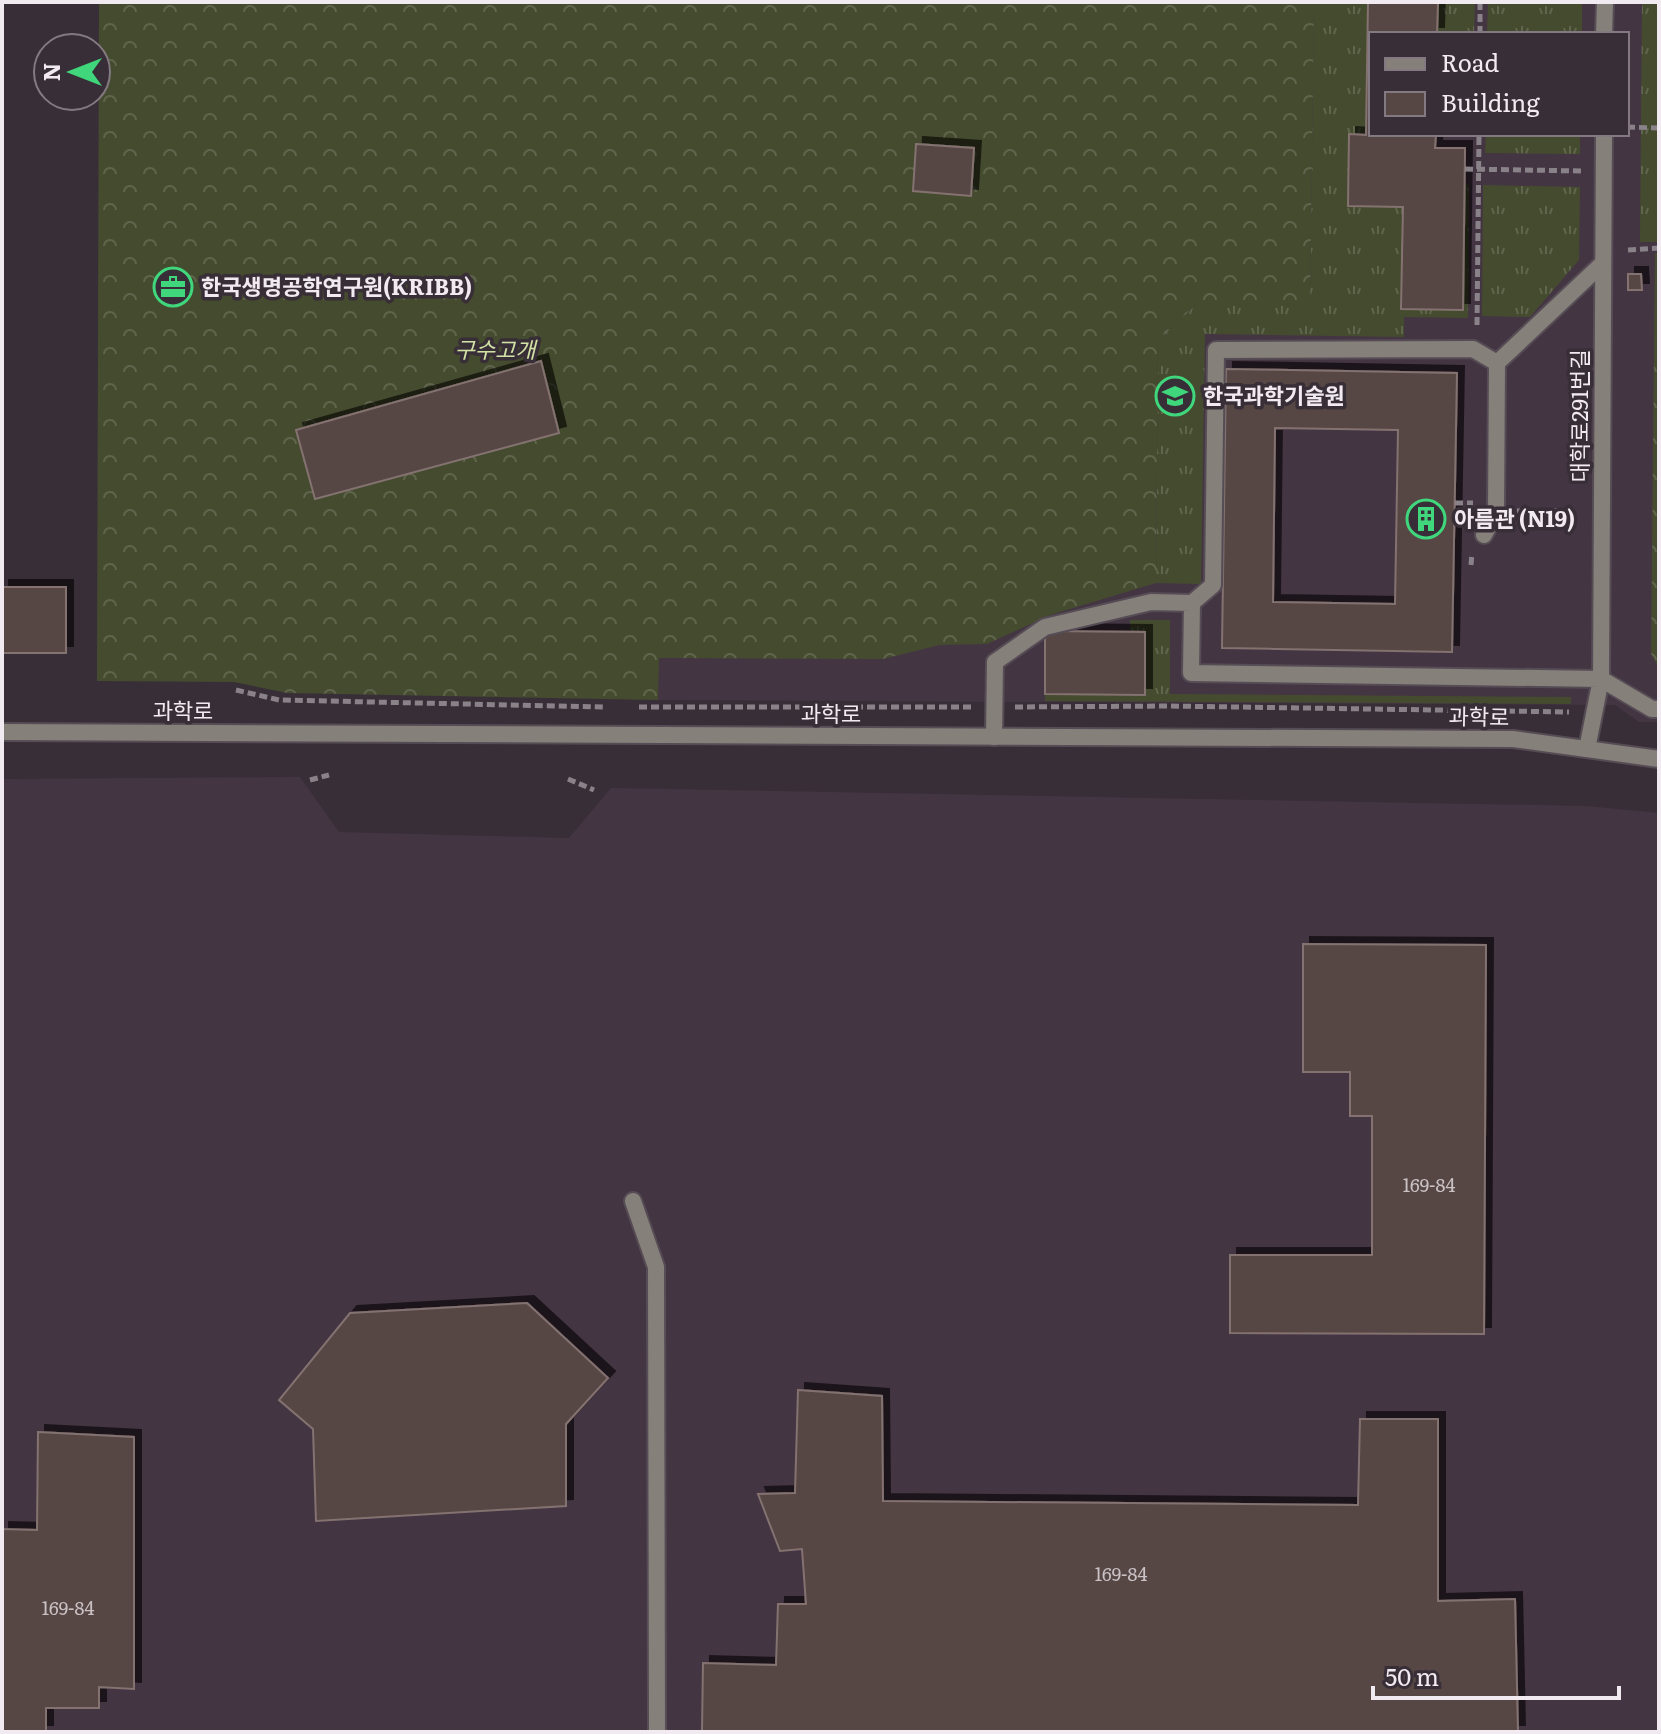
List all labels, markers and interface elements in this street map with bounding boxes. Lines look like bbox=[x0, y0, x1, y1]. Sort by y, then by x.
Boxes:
north arrow bbox=[32, 32, 112, 112]
legend bbox=[1369, 32, 1629, 136]
text: Road bbox=[1441, 44, 1500, 79]
text: N bbox=[34, 63, 67, 81]
text: Building bbox=[1441, 84, 1540, 119]
office icon: 한국생명공학연구원(KRIBB) bbox=[152, 266, 194, 308]
place label: 한국생명공학연구원(KRIBB) bbox=[201, 269, 472, 302]
park label: 구수고개 bbox=[455, 332, 538, 365]
street label: 대학로291번길 bbox=[1562, 350, 1595, 482]
school or university icon: 한국과학기술원 bbox=[1154, 375, 1196, 417]
place label: 한국과학기술원 bbox=[1203, 378, 1345, 411]
building icon: 아름관 (N19) bbox=[1405, 498, 1447, 540]
place label: 아름관 (N19) bbox=[1454, 501, 1575, 534]
street label: 과학로 bbox=[153, 693, 213, 726]
street label: 과학로 bbox=[801, 696, 861, 729]
street label: 과학로 bbox=[1448, 698, 1510, 733]
house number: 169-84 bbox=[1403, 1171, 1455, 1198]
house number: 169-84 bbox=[1095, 1560, 1147, 1587]
house number: 169-84 bbox=[42, 1594, 94, 1621]
scale bar bbox=[1373, 1650, 1619, 1700]
text: 50 m bbox=[1385, 1658, 1439, 1693]

